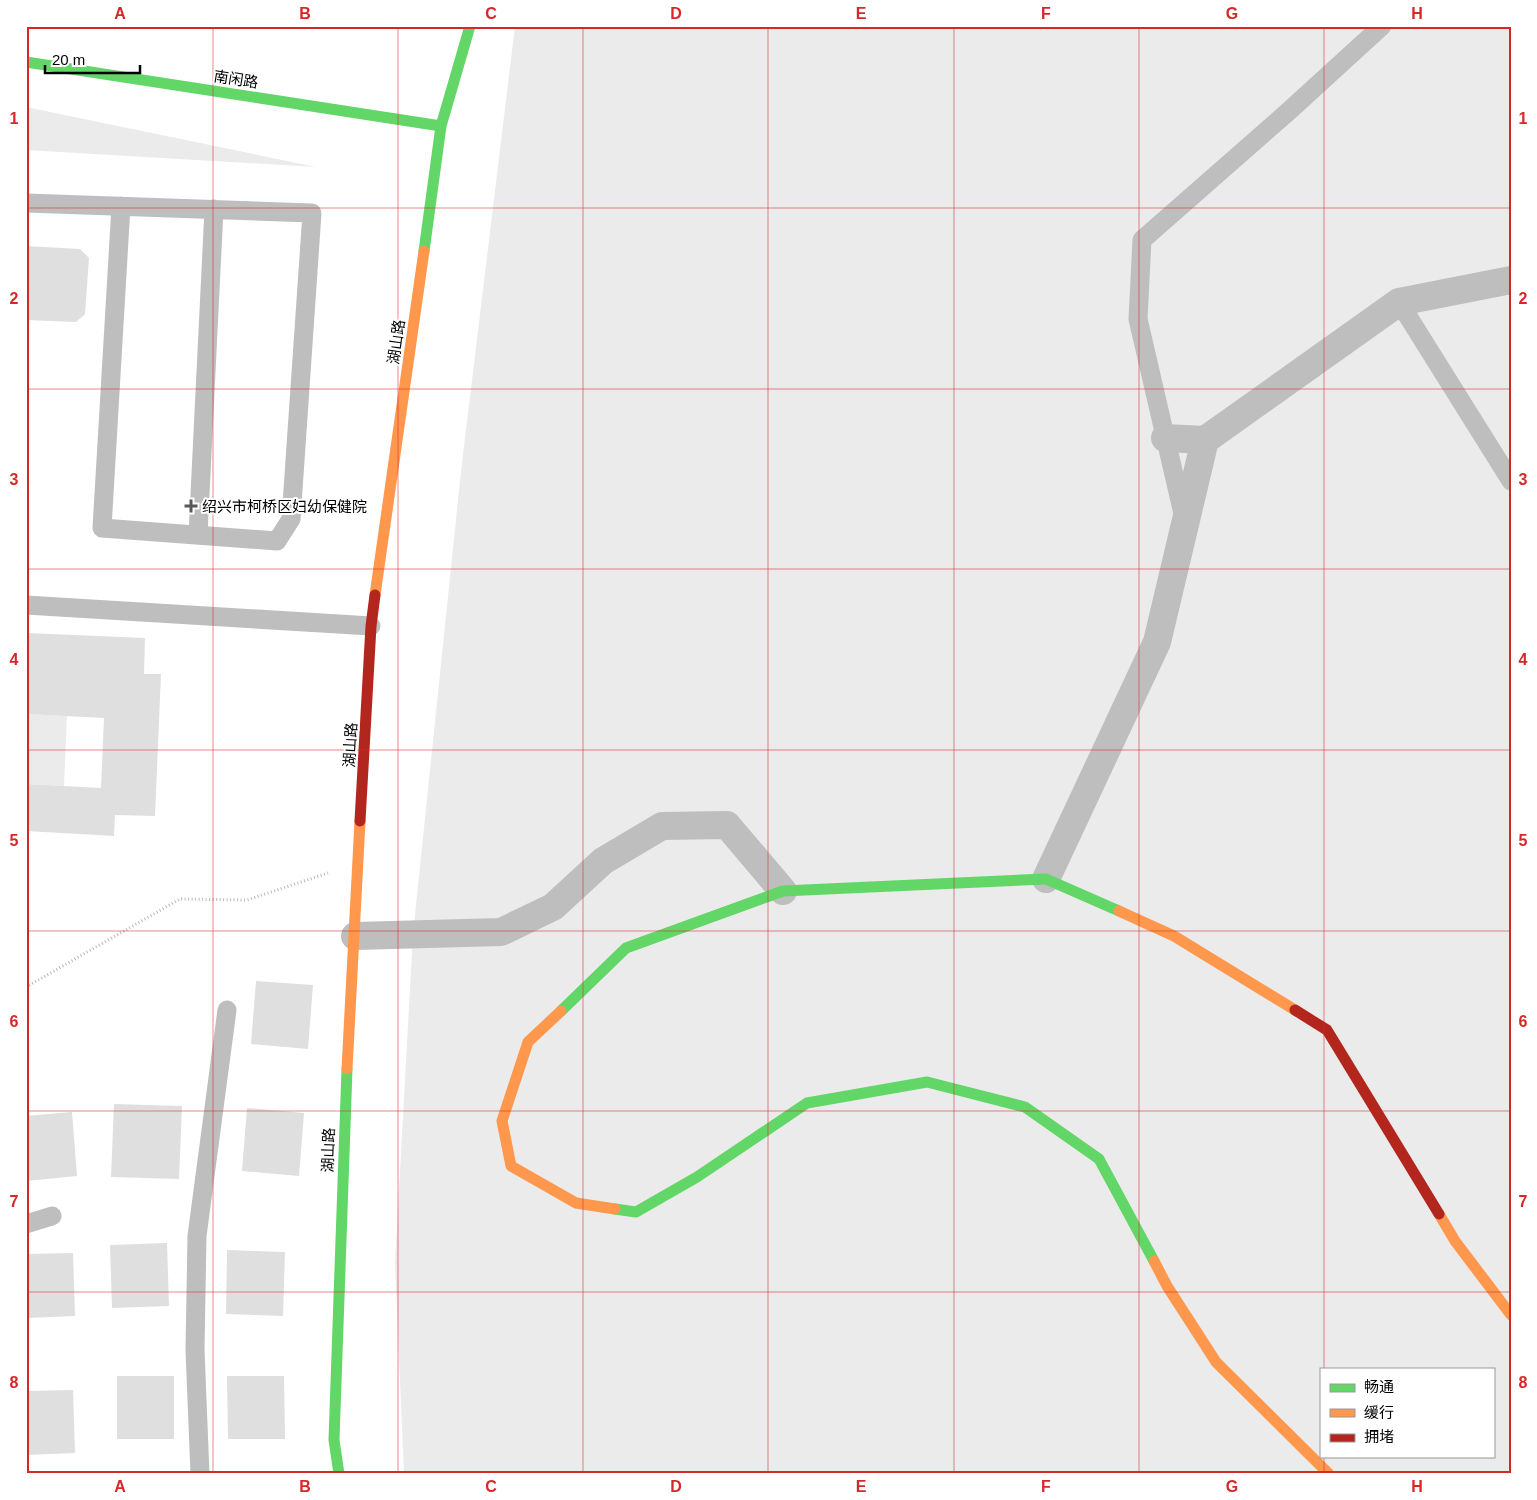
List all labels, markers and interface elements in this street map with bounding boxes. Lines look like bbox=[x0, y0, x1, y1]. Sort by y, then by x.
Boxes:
text: A bbox=[114, 5, 126, 22]
text: B bbox=[299, 5, 311, 22]
text: C bbox=[485, 5, 497, 22]
text: D bbox=[670, 5, 682, 22]
text: E bbox=[856, 5, 867, 22]
text: F bbox=[1041, 5, 1051, 22]
text: G bbox=[1226, 5, 1238, 22]
text: H bbox=[1411, 5, 1423, 22]
scale bar bbox=[45, 42, 140, 74]
text: 20 m bbox=[52, 51, 85, 68]
street label: 南闲路 bbox=[212, 67, 260, 91]
text: 1 bbox=[10, 110, 19, 127]
text: 1 bbox=[1519, 110, 1528, 127]
text: 2 bbox=[10, 290, 19, 307]
text: 2 bbox=[1519, 290, 1528, 307]
street label: 湖山路 bbox=[384, 319, 408, 365]
text: 3 bbox=[10, 471, 19, 488]
text: 3 bbox=[1519, 471, 1528, 488]
place label: 绍兴市柯桥区妇幼保健院 bbox=[202, 498, 367, 515]
marker: 绍兴市柯桥区妇幼保健院 bbox=[184, 499, 198, 513]
text: 4 bbox=[10, 651, 19, 668]
text: 4 bbox=[1519, 651, 1528, 668]
street label: 湖山路 bbox=[340, 722, 360, 768]
text: 5 bbox=[10, 832, 19, 849]
text: 5 bbox=[1519, 832, 1528, 849]
text: 6 bbox=[10, 1013, 19, 1030]
text: 6 bbox=[1519, 1013, 1528, 1030]
street label: 湖山路 bbox=[319, 1127, 337, 1173]
text: 7 bbox=[10, 1193, 19, 1210]
text: 7 bbox=[1519, 1193, 1528, 1210]
legend bbox=[1320, 1368, 1494, 1458]
text: 8 bbox=[10, 1374, 19, 1391]
text: 8 bbox=[1519, 1374, 1528, 1391]
text: 畅通 bbox=[1364, 1378, 1394, 1395]
text: 缓行 bbox=[1364, 1404, 1394, 1421]
text: 拥堵 bbox=[1364, 1428, 1394, 1445]
text: A bbox=[114, 1478, 126, 1495]
text: B bbox=[299, 1478, 311, 1495]
text: C bbox=[485, 1478, 497, 1495]
text: D bbox=[670, 1478, 682, 1495]
text: E bbox=[856, 1478, 867, 1495]
text: F bbox=[1041, 1478, 1051, 1495]
text: G bbox=[1226, 1478, 1238, 1495]
text: H bbox=[1411, 1478, 1423, 1495]

